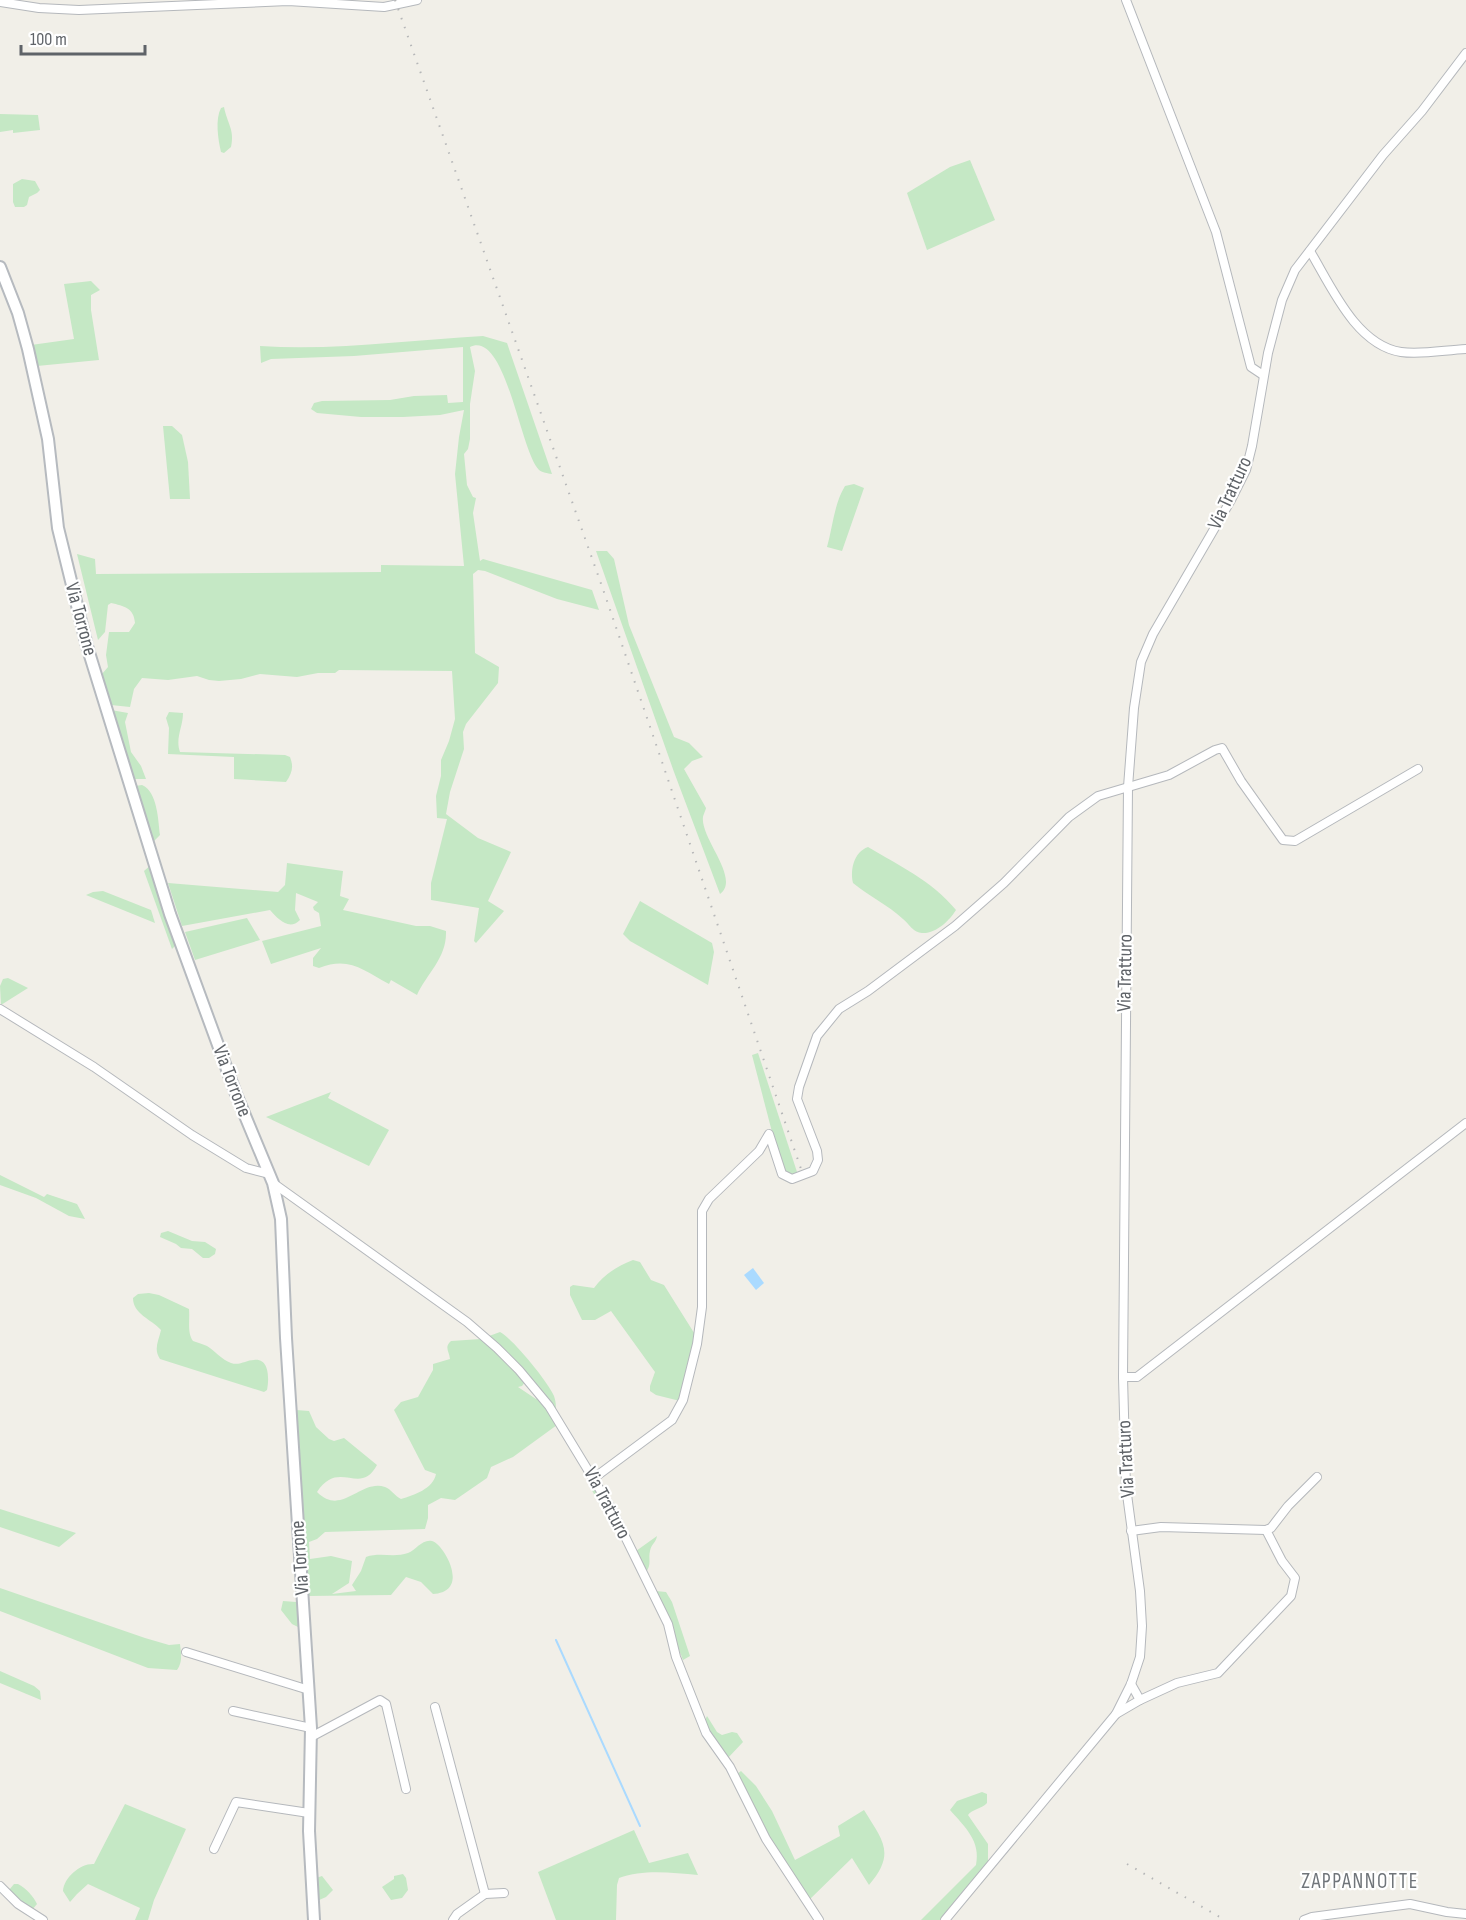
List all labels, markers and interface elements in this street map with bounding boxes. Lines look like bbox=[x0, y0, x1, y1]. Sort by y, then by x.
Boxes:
scale bar bbox=[21, 18, 146, 56]
text: 100 m bbox=[30, 29, 67, 50]
street label: Via Tratturo bbox=[1203, 453, 1257, 533]
street label: Via Torrone bbox=[60, 580, 102, 658]
street label: Via Tratturo bbox=[1112, 934, 1138, 1012]
street label: Via Torrone bbox=[207, 1042, 257, 1120]
street label: Via Tratturo bbox=[1112, 1420, 1140, 1498]
street label: Via Tratturo bbox=[578, 1463, 636, 1543]
street label: Via Torrone bbox=[285, 1520, 315, 1596]
district label: ZAPPANNOTTE bbox=[1301, 1869, 1419, 1894]

